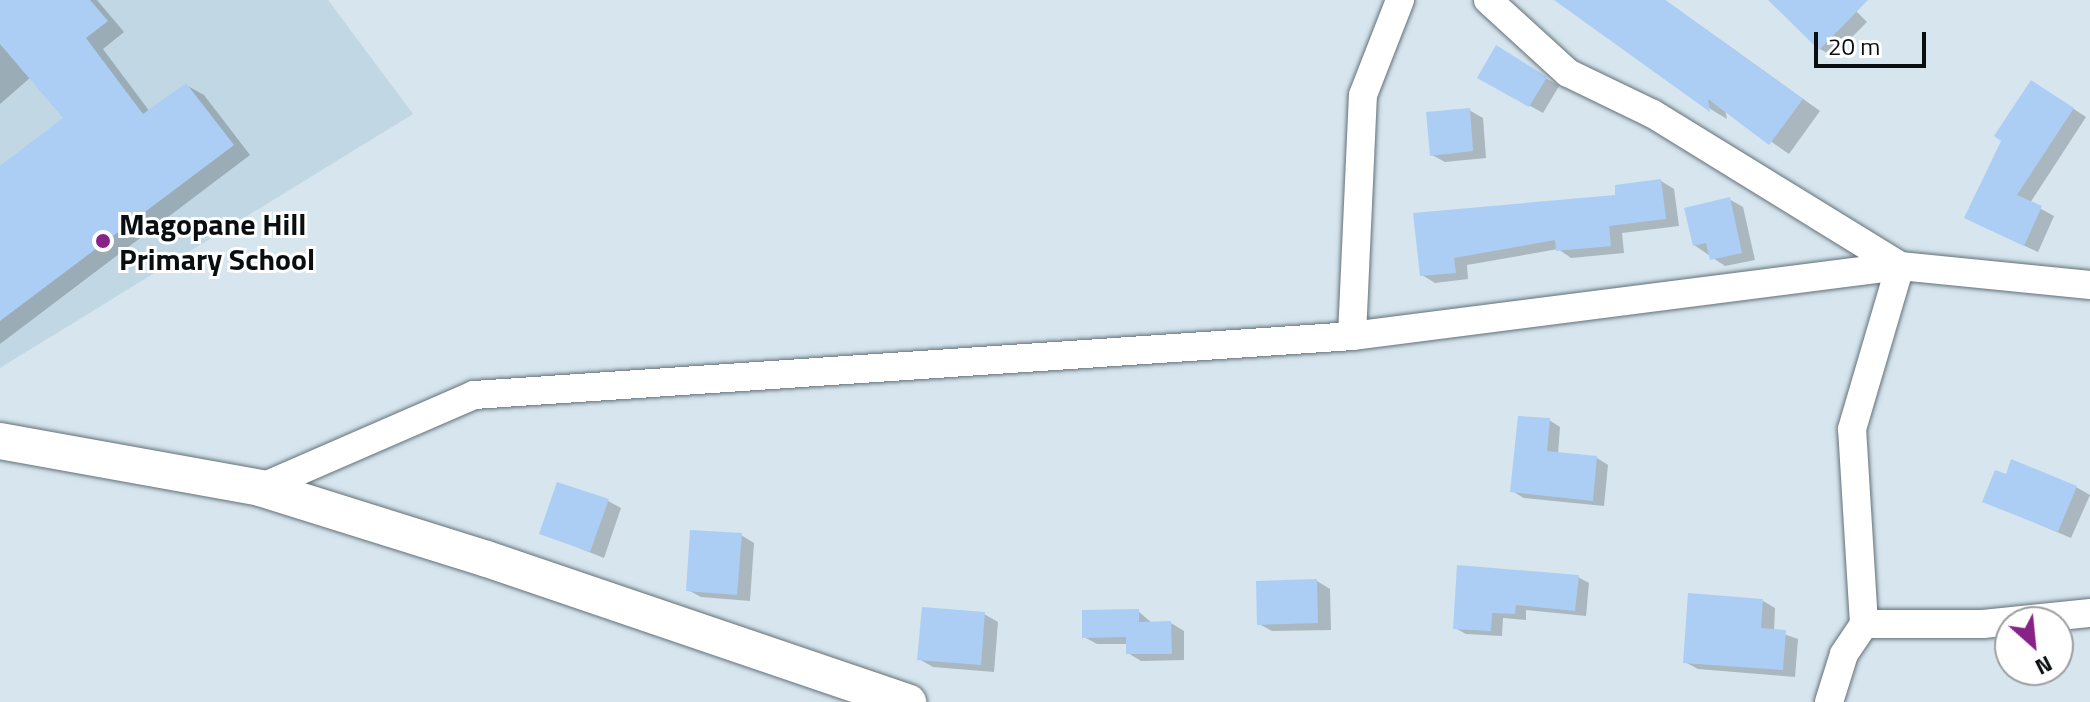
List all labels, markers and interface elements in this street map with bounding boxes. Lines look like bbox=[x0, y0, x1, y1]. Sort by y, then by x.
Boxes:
scale bar bbox=[1818, 16, 1930, 66]
text: 20 m bbox=[1828, 28, 1880, 64]
place label: Magopane Hill Primary School bbox=[119, 206, 315, 276]
marker: Magopane Hill Primary School bbox=[94, 232, 112, 250]
north arrow bbox=[1994, 606, 2074, 686]
text: N bbox=[2029, 647, 2058, 684]

